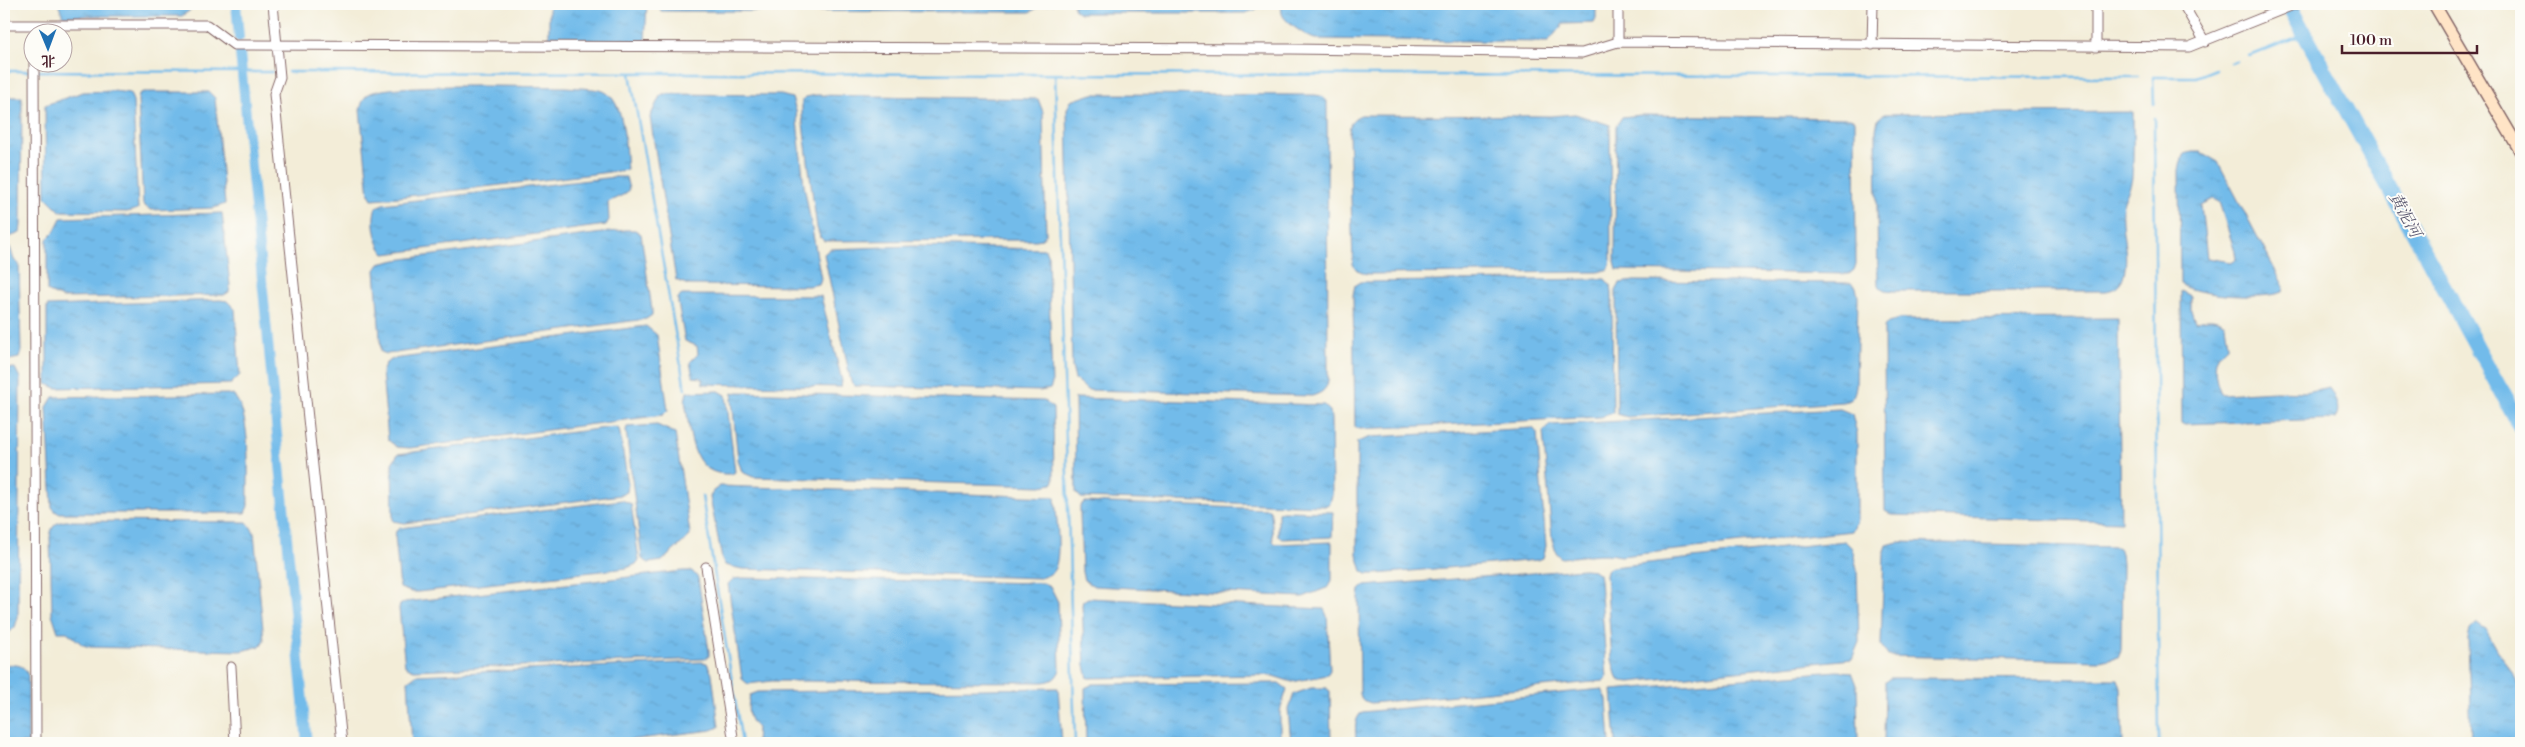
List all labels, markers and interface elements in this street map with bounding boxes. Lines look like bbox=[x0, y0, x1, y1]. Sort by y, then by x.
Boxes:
north arrow bbox=[22, 22, 72, 72]
scale bar bbox=[2342, 22, 2478, 54]
text: 100 m bbox=[2350, 31, 2392, 50]
text: 北 bbox=[41, 51, 55, 69]
water label: 黄泥河 bbox=[2385, 189, 2427, 243]

